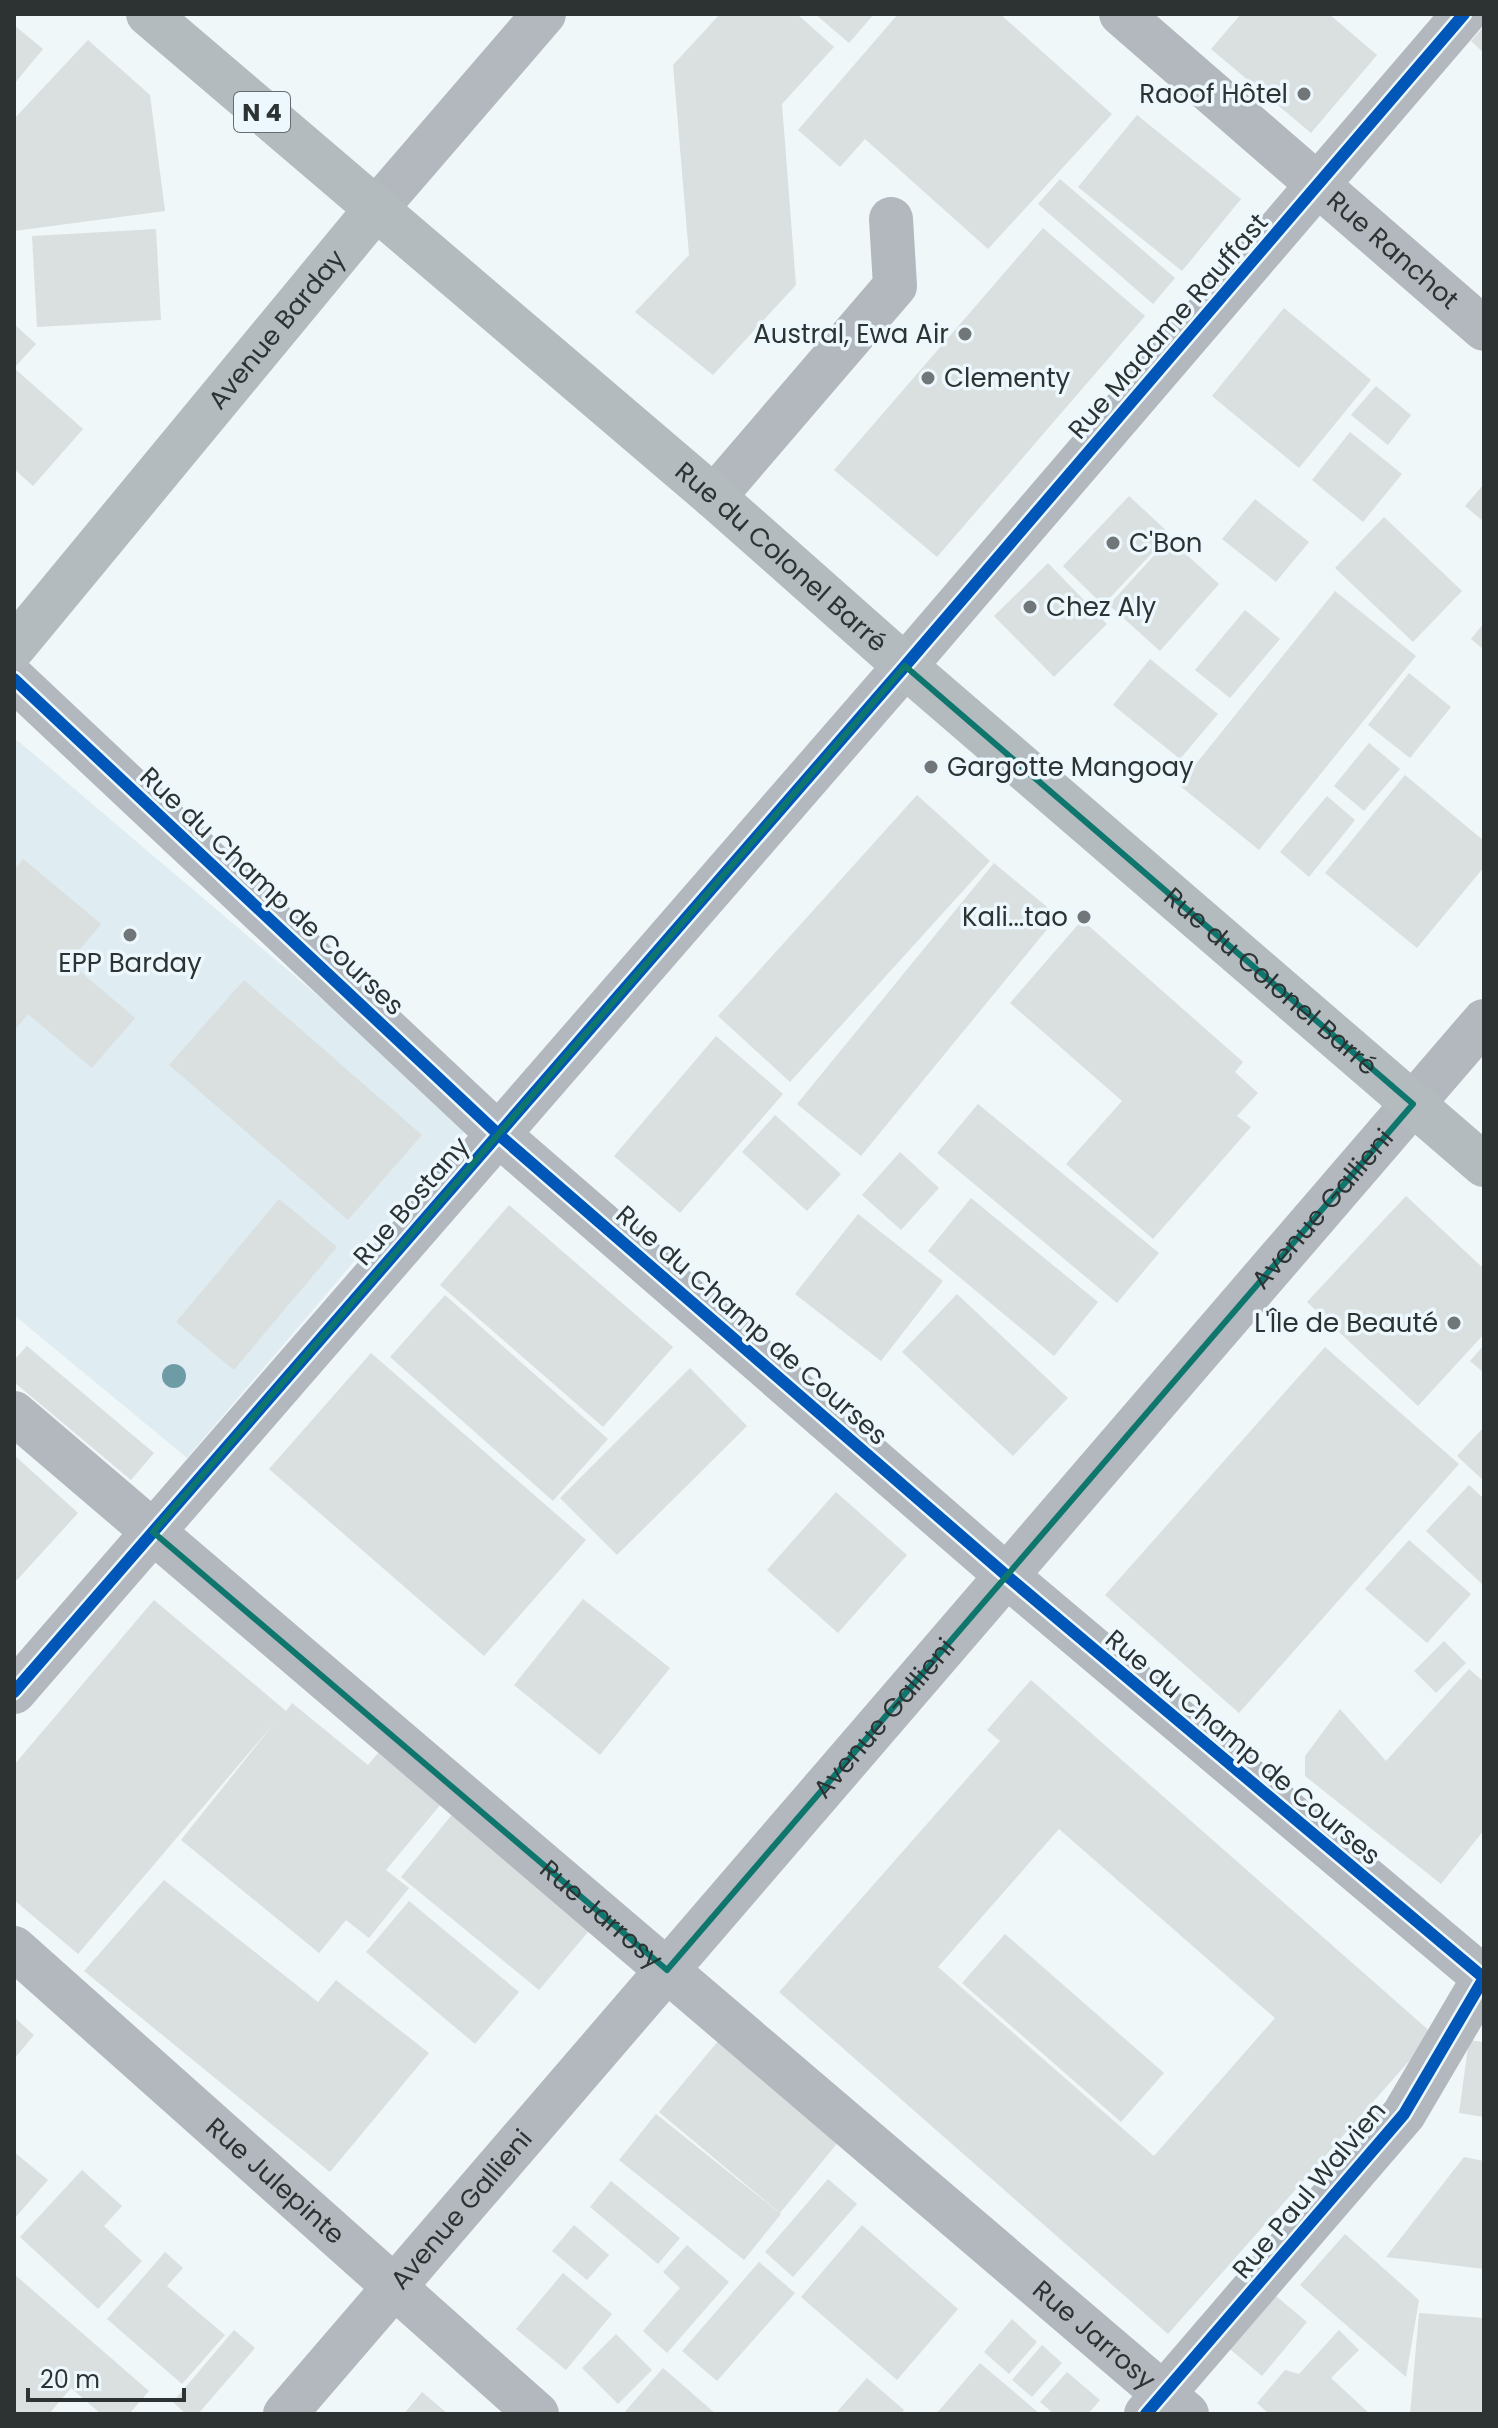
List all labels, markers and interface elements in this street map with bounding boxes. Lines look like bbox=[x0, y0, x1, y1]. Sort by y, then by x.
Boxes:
place label: Raoof Hôtel bbox=[1139, 76, 1288, 112]
marker: Raoof Hôtel bbox=[1295, 85, 1313, 103]
road number: N 4 bbox=[234, 92, 290, 132]
street label: Rue Ranchot bbox=[1319, 183, 1467, 317]
street label: Rue Madame Rauffast bbox=[1060, 205, 1276, 447]
street label: Avenue Barday bbox=[200, 241, 353, 417]
place label: Austral, Ewa Air bbox=[753, 316, 949, 352]
marker: Austral, Ewa Air bbox=[956, 325, 974, 343]
place label: Clementy bbox=[944, 360, 1071, 396]
marker: Clementy bbox=[919, 369, 937, 387]
street label: Rue du Colonel Barré bbox=[667, 454, 895, 660]
place label: C'Bon bbox=[1129, 525, 1202, 561]
marker: C'Bon bbox=[1104, 534, 1122, 552]
place label: Chez Aly bbox=[1046, 589, 1157, 625]
marker: Chez Aly bbox=[1021, 598, 1039, 616]
place label: Gargotte Mangoay bbox=[947, 749, 1194, 785]
marker: Gargotte Mangoay bbox=[922, 758, 940, 776]
street label: Rue du Champ de Courses bbox=[132, 759, 412, 1023]
street label: Rue du Colonel Barré bbox=[1156, 879, 1385, 1084]
place label: Kali...tao bbox=[962, 899, 1068, 935]
marker: Kali...tao bbox=[1075, 908, 1093, 926]
marker: EPP Barday bbox=[121, 926, 139, 944]
place label: EPP Barday bbox=[58, 945, 202, 981]
street label: Avenue Gallieni bbox=[1243, 1121, 1401, 1297]
street label: Rue Bostany bbox=[345, 1129, 477, 1273]
street label: Rue du Champ de Courses bbox=[608, 1197, 896, 1453]
place label: L'Île de Beauté bbox=[1254, 1305, 1438, 1341]
marker: L'Île de Beauté bbox=[1445, 1314, 1463, 1332]
street label: Rue du Champ de Courses bbox=[1098, 1621, 1388, 1873]
street label: Avenue Gallieni bbox=[805, 1630, 963, 1806]
street label: Rue Jarrosy bbox=[532, 1851, 671, 1977]
street label: Rue Paul Walvien bbox=[1224, 2094, 1394, 2286]
street label: Rue Julepinte bbox=[198, 2109, 353, 2252]
street label: Avenue Gallieni bbox=[382, 2122, 540, 2297]
street label: Rue Jarrosy bbox=[1025, 2272, 1164, 2398]
scale bar bbox=[28, 2352, 184, 2402]
text: 20 m bbox=[40, 2363, 100, 2396]

